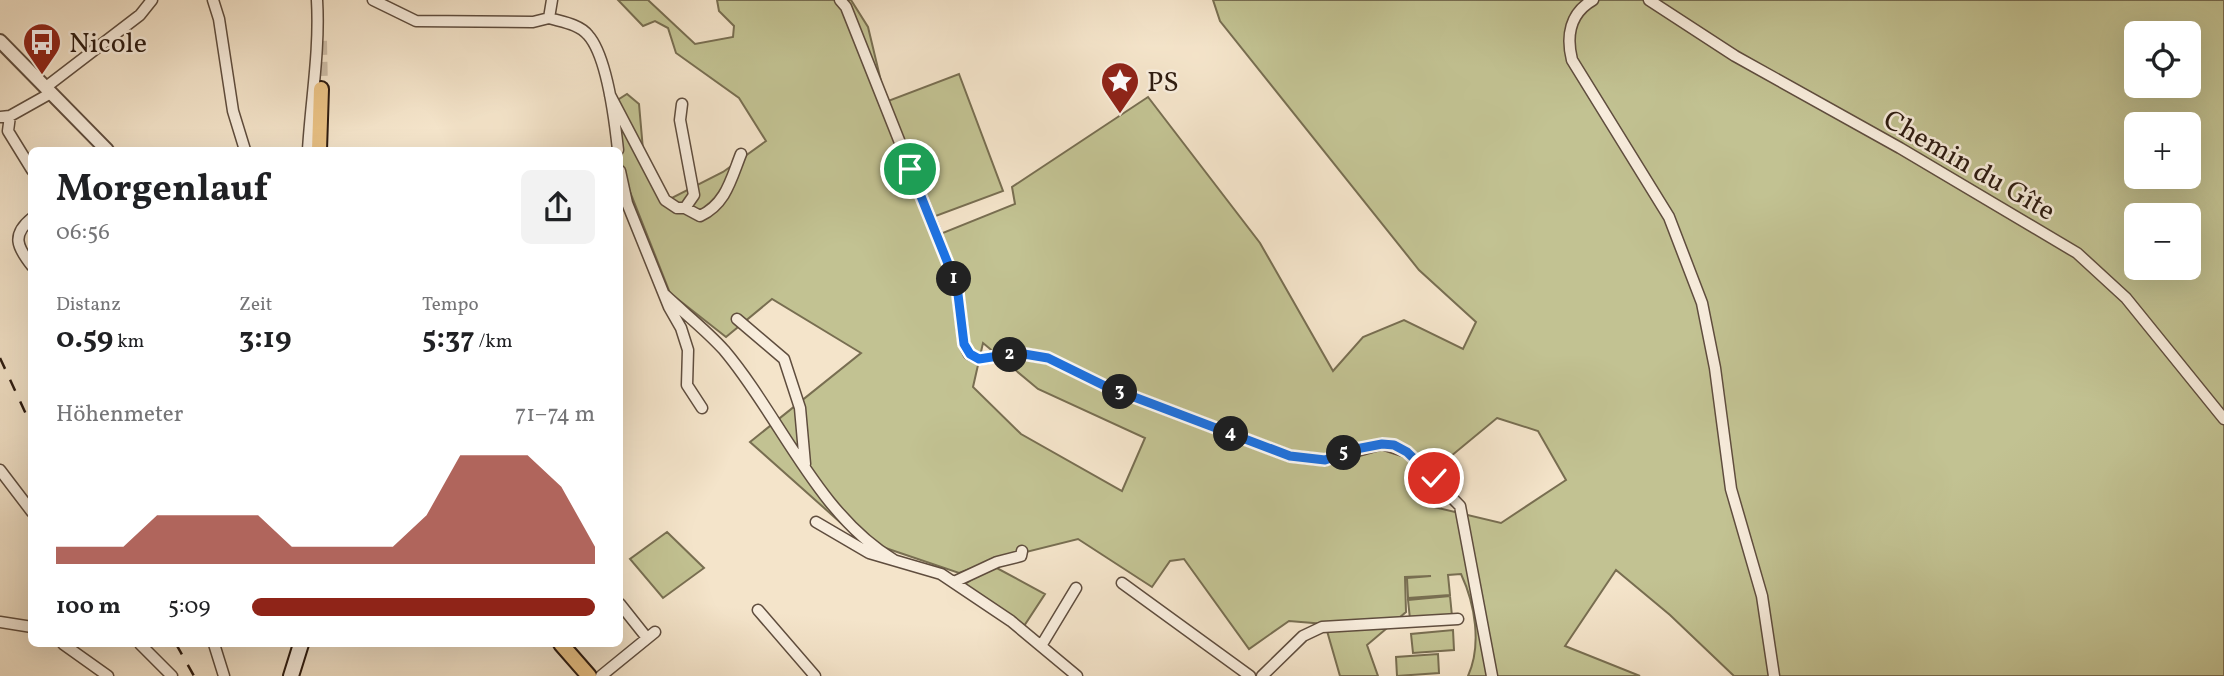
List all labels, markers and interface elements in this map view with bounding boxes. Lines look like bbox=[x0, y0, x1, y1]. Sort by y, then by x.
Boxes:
bus stop icon: Nicole bbox=[21, 21, 63, 76]
map controls bbox=[2124, 21, 2201, 280]
button: locate bbox=[2124, 21, 2201, 98]
place label: Nicole bbox=[69, 25, 147, 64]
place icon: PS bbox=[1099, 60, 1141, 115]
place label: PS bbox=[1147, 64, 1179, 103]
street label: Chemin du Gîte bbox=[1876, 101, 2062, 231]
button: + bbox=[2124, 112, 2201, 189]
pin bbox=[880, 139, 940, 199]
icon: arrive bbox=[891, 150, 929, 188]
text: Morgenlauf bbox=[56, 164, 269, 217]
button: share bbox=[521, 170, 595, 244]
button: − bbox=[2124, 203, 2201, 280]
text: 06:56 bbox=[56, 217, 110, 249]
pin: 1 bbox=[936, 262, 972, 296]
text: 1 bbox=[950, 265, 957, 291]
text: Distanz bbox=[56, 292, 121, 318]
text: Zeit bbox=[239, 292, 272, 318]
text: Tempo bbox=[422, 292, 479, 318]
text: 0.59 bbox=[56, 318, 113, 360]
text: 3:19 bbox=[239, 318, 291, 360]
text: 5:37 bbox=[422, 318, 475, 360]
text: km bbox=[113, 329, 144, 355]
text: /km bbox=[475, 329, 513, 355]
pin: 2 bbox=[992, 338, 1028, 372]
text: 2 bbox=[1005, 341, 1014, 367]
pin: 3 bbox=[1102, 374, 1138, 410]
text: 3 bbox=[1115, 378, 1124, 404]
text: Höhenmeter bbox=[56, 399, 183, 431]
text: 71–74 m bbox=[515, 399, 595, 431]
pin: 4 bbox=[1214, 416, 1248, 452]
text: 4 bbox=[1225, 420, 1236, 446]
pin: 5 bbox=[1326, 435, 1362, 470]
text: 5 bbox=[1339, 439, 1348, 465]
pin bbox=[1404, 448, 1464, 508]
icon: check bbox=[1415, 459, 1453, 497]
text: 100 m bbox=[56, 591, 121, 623]
text: 5:09 bbox=[168, 591, 210, 623]

